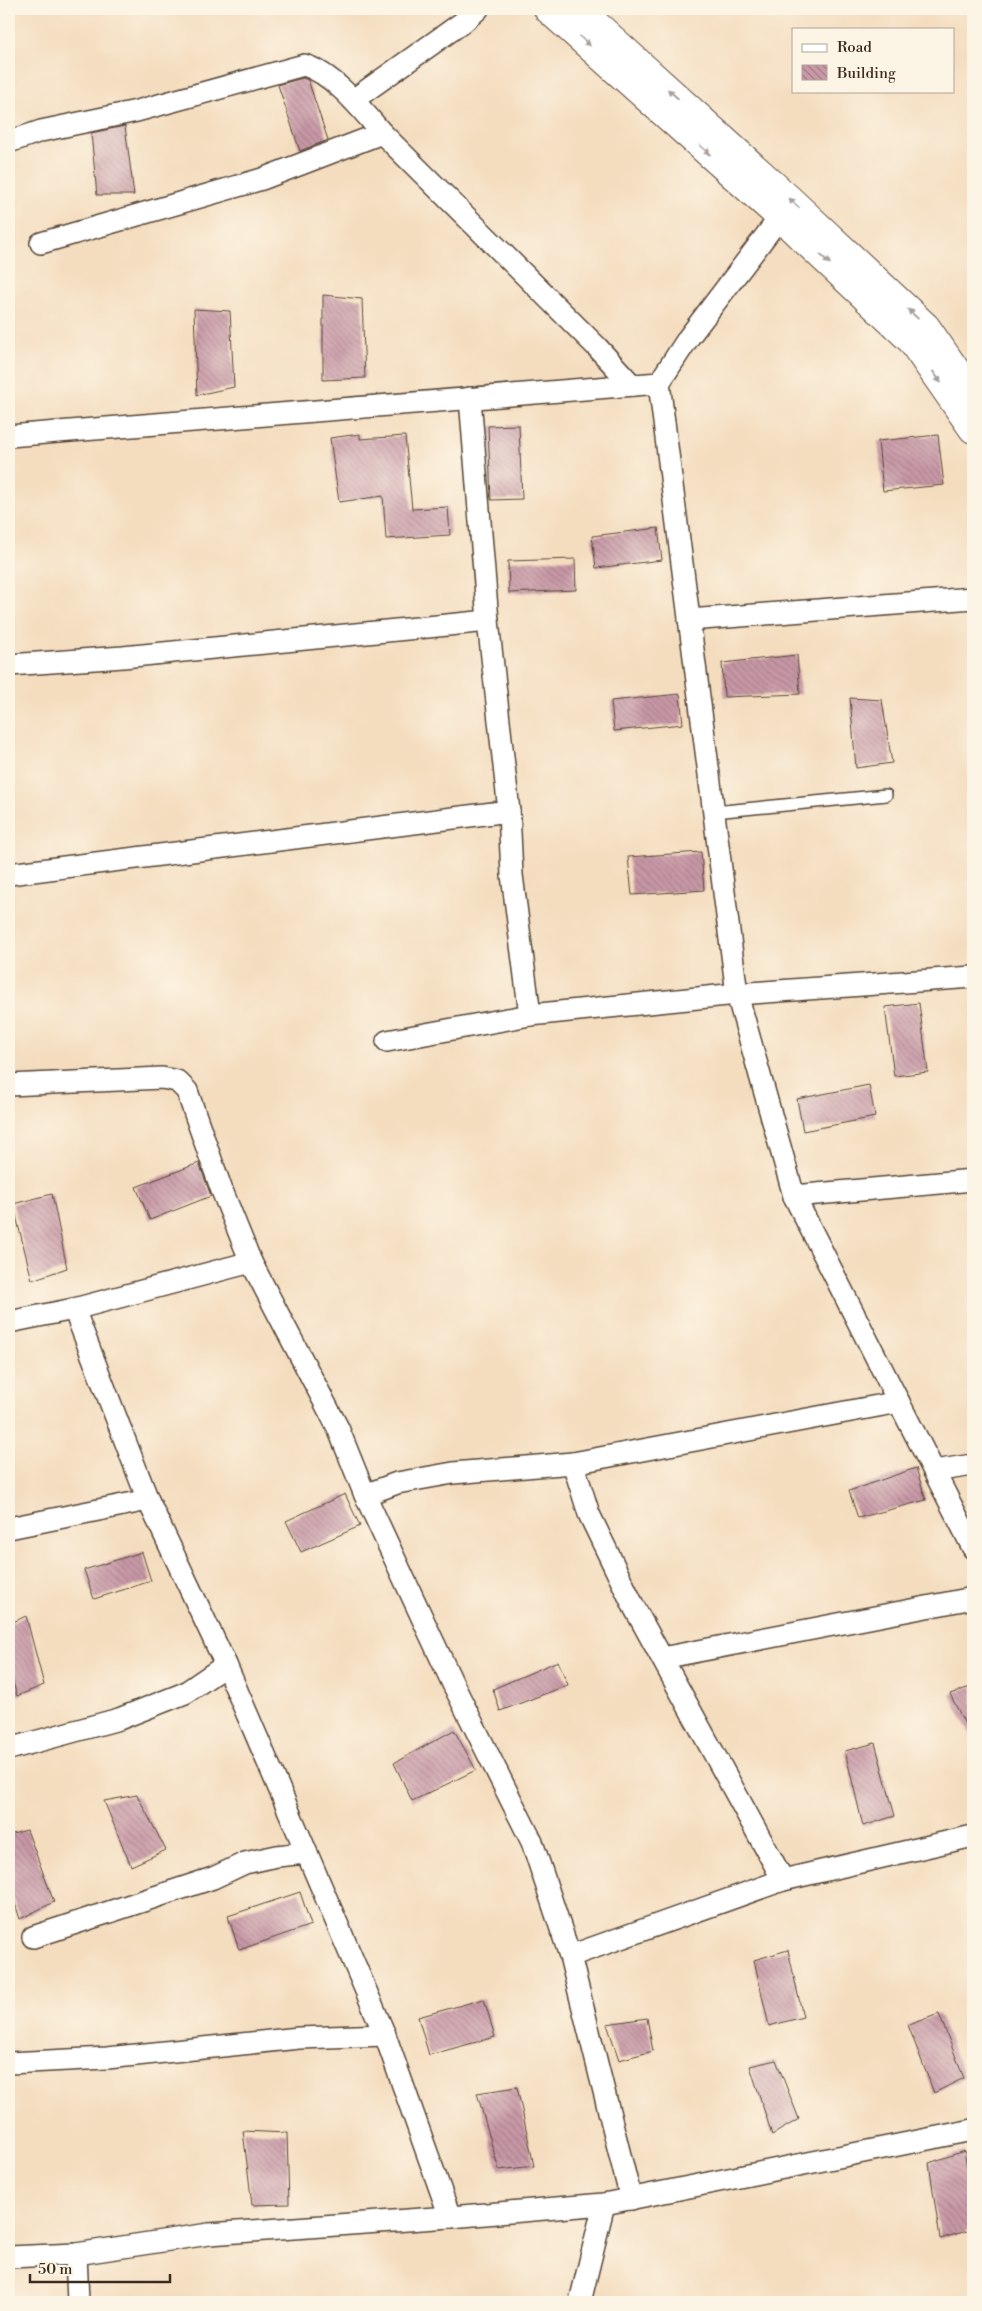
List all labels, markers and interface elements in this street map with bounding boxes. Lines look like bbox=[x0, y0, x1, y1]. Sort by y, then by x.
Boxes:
legend bbox=[792, 28, 954, 92]
one-way arrow bbox=[578, 35, 590, 47]
text: Road bbox=[837, 38, 872, 57]
text: Building bbox=[836, 64, 896, 83]
one-way arrow bbox=[668, 88, 680, 100]
one-way arrow bbox=[699, 144, 711, 156]
one-way arrow bbox=[788, 197, 800, 209]
one-way arrow bbox=[819, 254, 832, 265]
one-way arrow bbox=[907, 308, 919, 320]
one-way arrow bbox=[932, 370, 942, 384]
scale bar bbox=[30, 2251, 170, 2283]
text: 50 m bbox=[38, 2260, 72, 2279]

